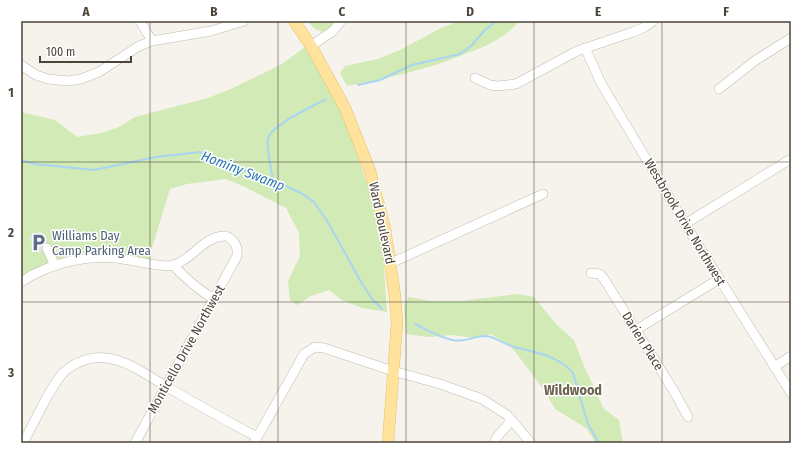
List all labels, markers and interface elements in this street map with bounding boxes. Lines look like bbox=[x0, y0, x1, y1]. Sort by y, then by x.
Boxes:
text: A bbox=[81, 4, 90, 19]
text: B bbox=[210, 4, 218, 19]
text: C bbox=[339, 4, 346, 19]
text: D bbox=[466, 4, 474, 19]
text: E bbox=[595, 4, 601, 19]
text: F bbox=[723, 4, 729, 19]
scale bar bbox=[40, 38, 131, 64]
text: 100 m bbox=[46, 45, 75, 59]
text: 1 bbox=[8, 85, 14, 100]
water label: Hominy Swamp bbox=[199, 147, 287, 195]
street label: Westbrook Drive Northwest bbox=[641, 156, 729, 289]
street label: Ward Boulevard bbox=[366, 181, 398, 265]
text: 2 bbox=[7, 225, 14, 240]
place label: Williams Day Camp Parking Area bbox=[52, 228, 151, 258]
parking icon: Williams Day Camp Parking Area bbox=[29, 232, 49, 252]
street label: Monticello Drive Northwest bbox=[144, 281, 228, 416]
street label: Darien Place bbox=[619, 309, 667, 373]
text: 3 bbox=[7, 365, 14, 380]
district label: Wildwood bbox=[544, 382, 602, 399]

